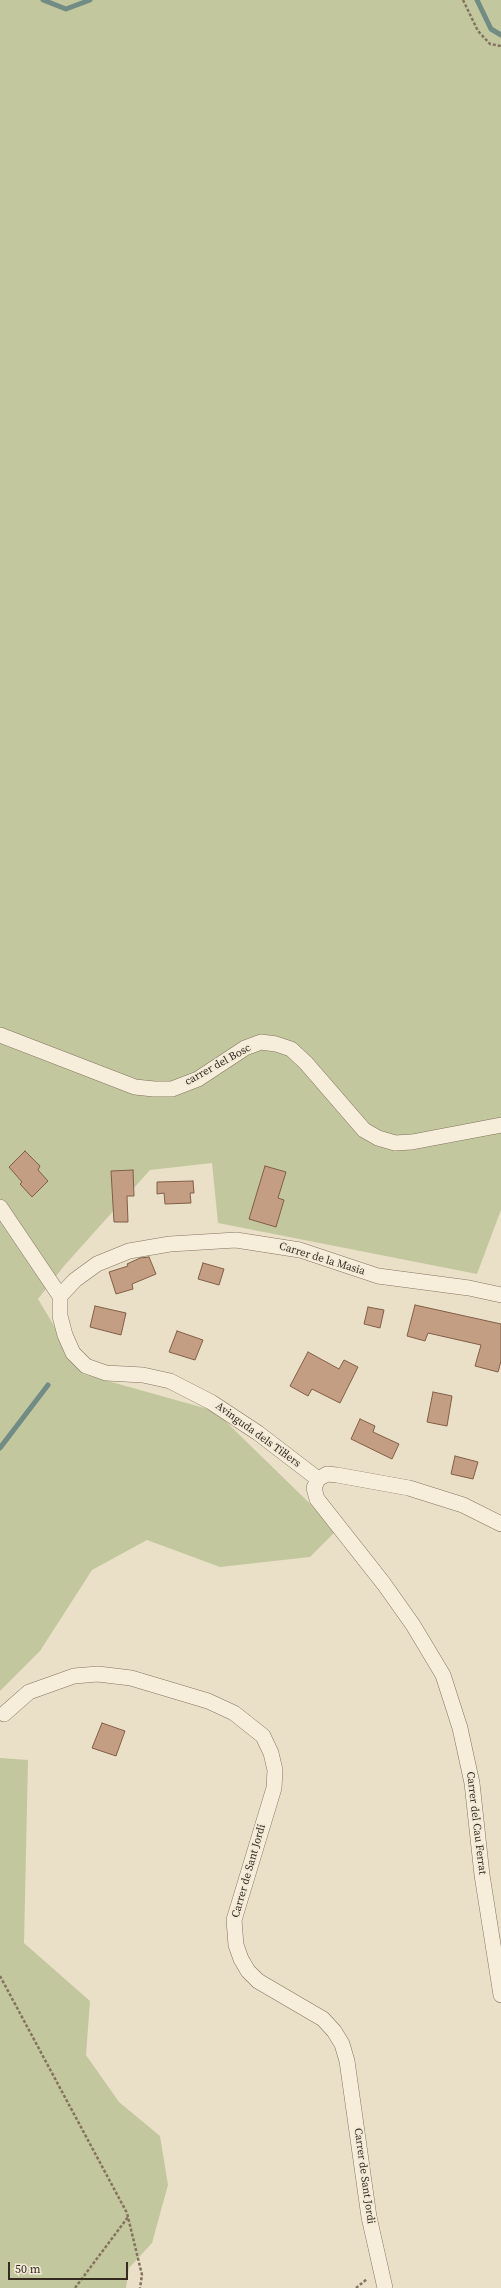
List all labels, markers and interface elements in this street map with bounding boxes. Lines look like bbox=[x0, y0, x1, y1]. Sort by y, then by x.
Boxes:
street label: carrer del Bosc bbox=[183, 1041, 253, 1089]
street label: Carrer de la Masia bbox=[277, 1240, 367, 1278]
street label: Avinguda dels Til·lers bbox=[213, 1400, 303, 1470]
street label: Carrer del Cau Ferrat bbox=[463, 1771, 489, 1875]
street label: Carrer de Sant Jordi bbox=[229, 1823, 269, 1919]
street label: Carrer de Sant Jordi bbox=[351, 2127, 377, 2225]
scale bar bbox=[10, 2254, 130, 2280]
text: 50 m bbox=[15, 2261, 41, 2277]

